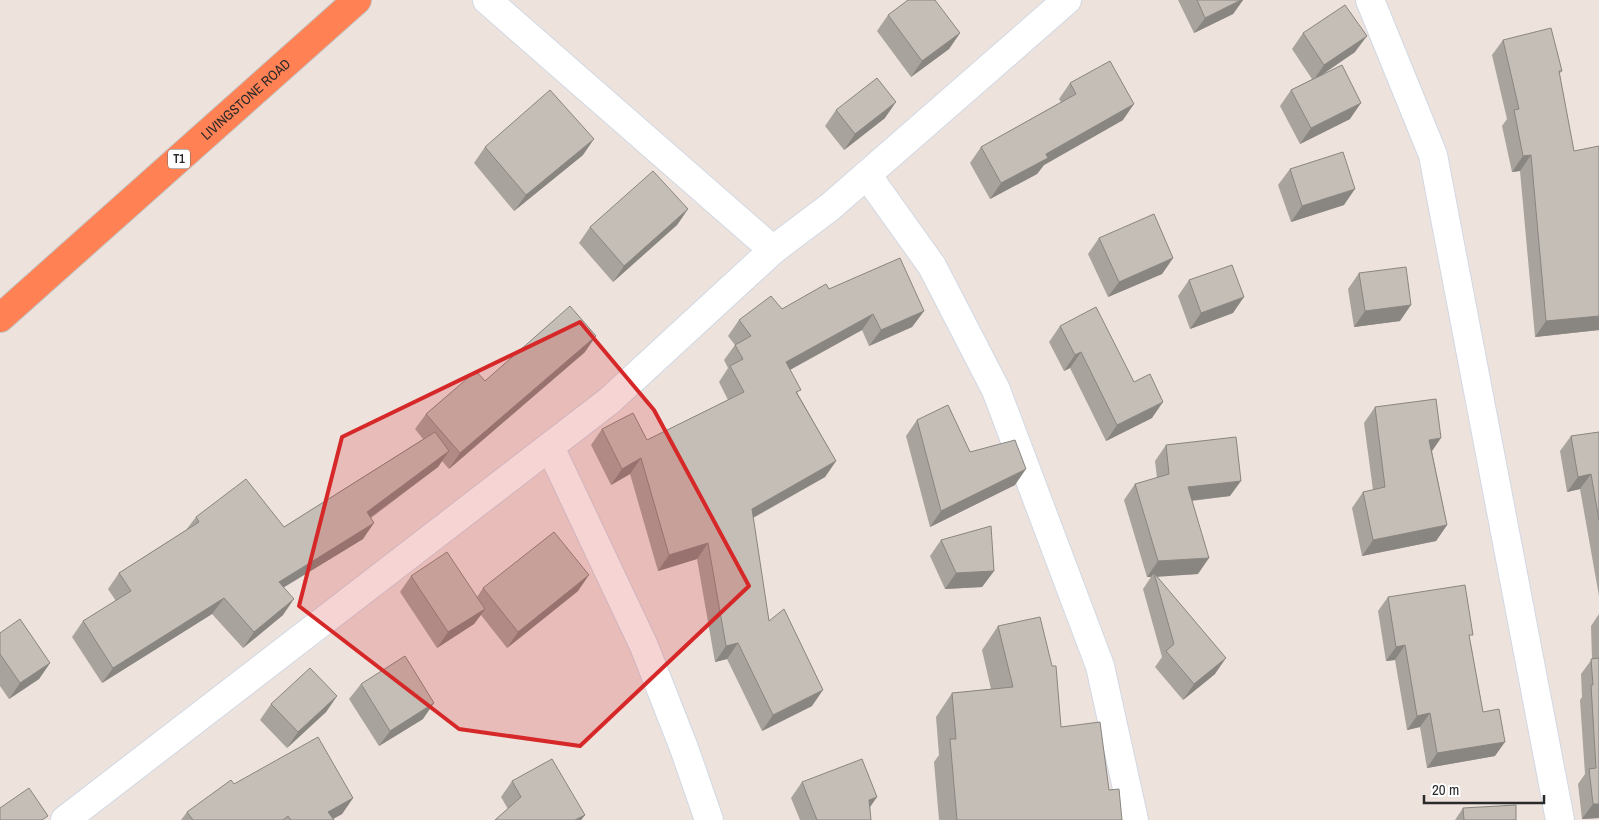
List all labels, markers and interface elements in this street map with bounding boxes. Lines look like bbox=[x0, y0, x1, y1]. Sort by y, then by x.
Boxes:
street label: LIVINGSTONE ROAD bbox=[197, 55, 294, 144]
road number: T1 bbox=[168, 150, 190, 168]
scale bar bbox=[1424, 772, 1544, 804]
text: 20 m bbox=[1432, 779, 1459, 800]

